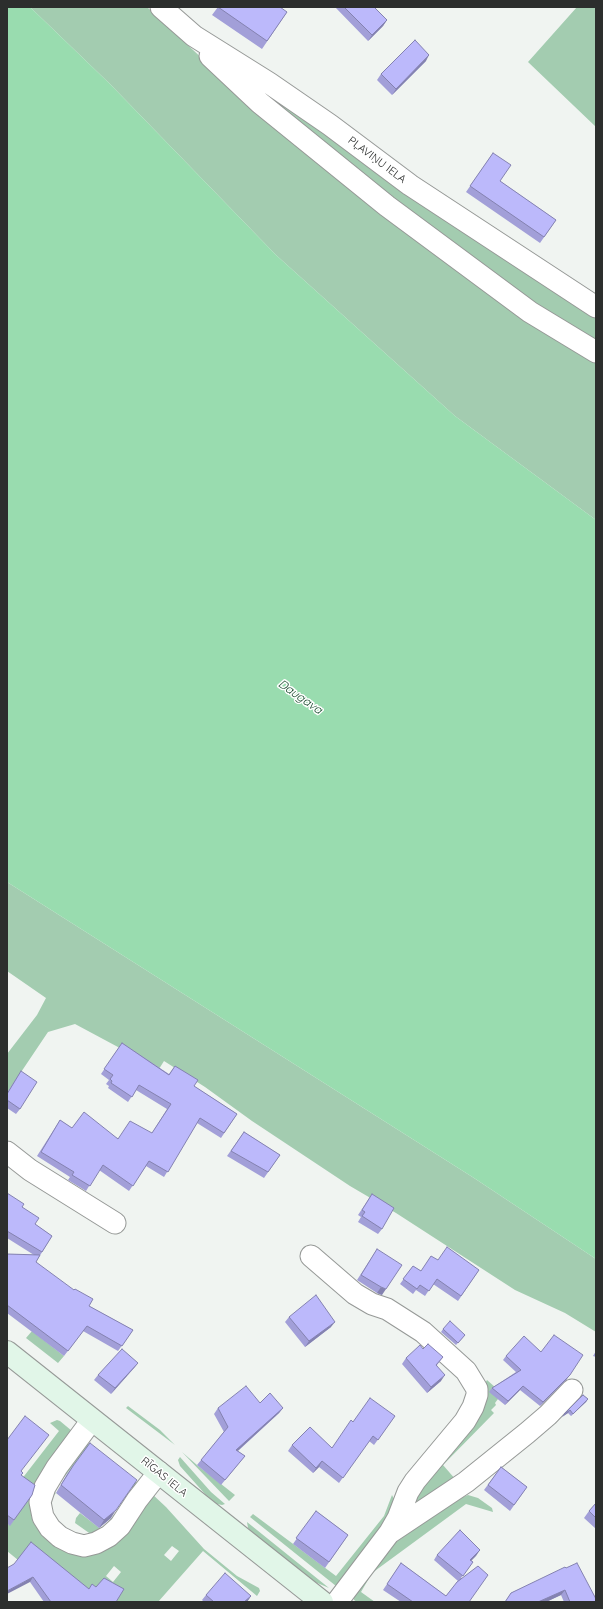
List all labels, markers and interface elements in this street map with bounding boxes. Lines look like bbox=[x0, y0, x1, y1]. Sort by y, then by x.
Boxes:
street label: PĻAVIŅU IELA bbox=[345, 134, 409, 186]
water label: Daugava bbox=[275, 677, 325, 717]
street label: RĪGAS IELA bbox=[138, 1454, 190, 1500]

